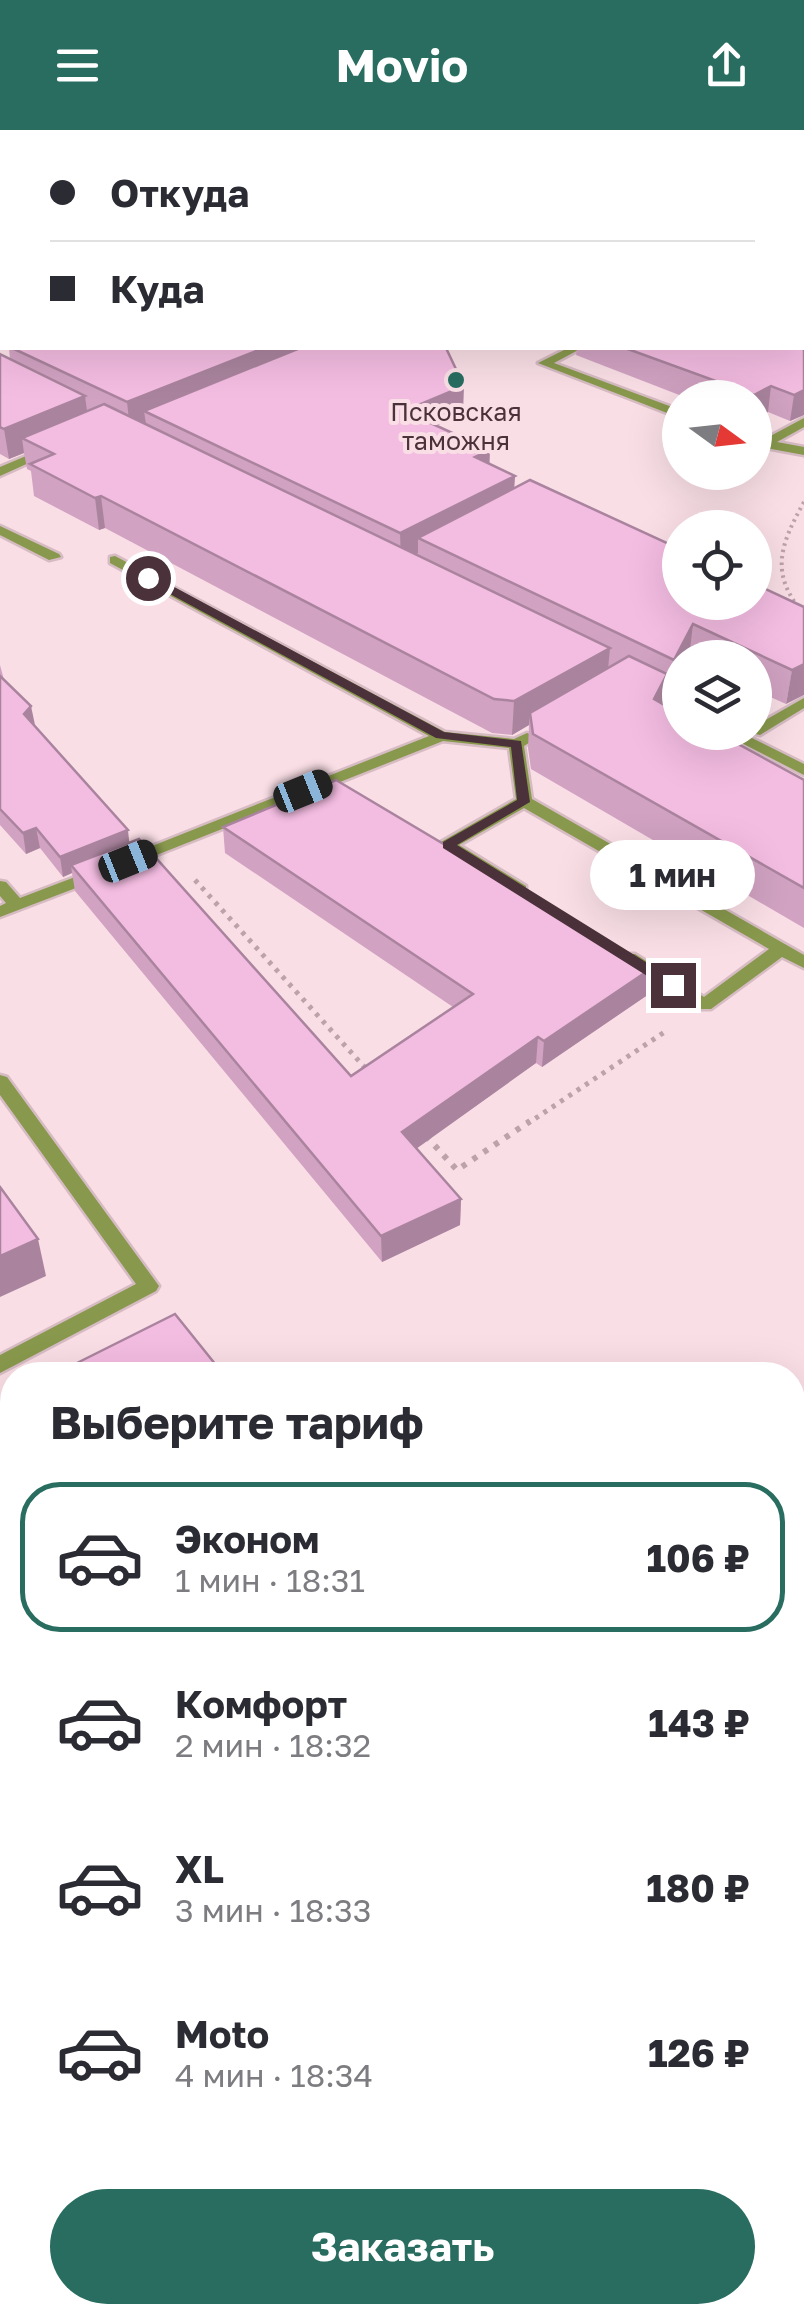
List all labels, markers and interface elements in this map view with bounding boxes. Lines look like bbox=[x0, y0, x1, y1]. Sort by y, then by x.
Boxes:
icon: menu bbox=[50, 38, 105, 93]
text: Movio bbox=[336, 38, 468, 92]
icon: share bbox=[699, 38, 754, 93]
text: Откуда bbox=[110, 170, 249, 215]
text: Куда bbox=[110, 266, 204, 311]
marker: Псковская таможня bbox=[445, 369, 467, 391]
north arrow bbox=[662, 380, 772, 490]
map controls bbox=[662, 380, 772, 750]
place label: Псковская таможня bbox=[390, 396, 522, 456]
button: locate bbox=[662, 510, 772, 620]
route start bbox=[126, 556, 171, 601]
button: layers bbox=[662, 640, 772, 750]
car bbox=[270, 766, 336, 816]
car bbox=[95, 836, 161, 886]
callout: 1 мин bbox=[590, 840, 756, 910]
text: 1 мин bbox=[629, 856, 716, 894]
route end bbox=[651, 963, 696, 1008]
text: Выберите тариф bbox=[50, 1395, 424, 1449]
icon: car bbox=[55, 1512, 145, 1602]
text: Эконом bbox=[175, 1516, 319, 1561]
text: 106 ₽ bbox=[646, 1535, 750, 1580]
text: 1 мин · 18:31 bbox=[175, 1561, 365, 1599]
icon: car bbox=[55, 1677, 145, 1767]
text: Комфорт bbox=[175, 1681, 347, 1726]
text: 143 ₽ bbox=[648, 1700, 750, 1745]
text: 2 мин · 18:32 bbox=[175, 1726, 371, 1764]
icon: car bbox=[55, 1842, 145, 1932]
text: XL bbox=[175, 1846, 224, 1891]
text: 180 ₽ bbox=[646, 1865, 750, 1910]
text: 3 мин · 18:33 bbox=[175, 1891, 371, 1929]
icon: car bbox=[55, 2007, 145, 2097]
text: Moto bbox=[175, 2011, 269, 2056]
text: 126 ₽ bbox=[648, 2030, 750, 2075]
text: 4 мин · 18:34 bbox=[175, 2056, 373, 2094]
button: Заказать bbox=[50, 2189, 755, 2304]

